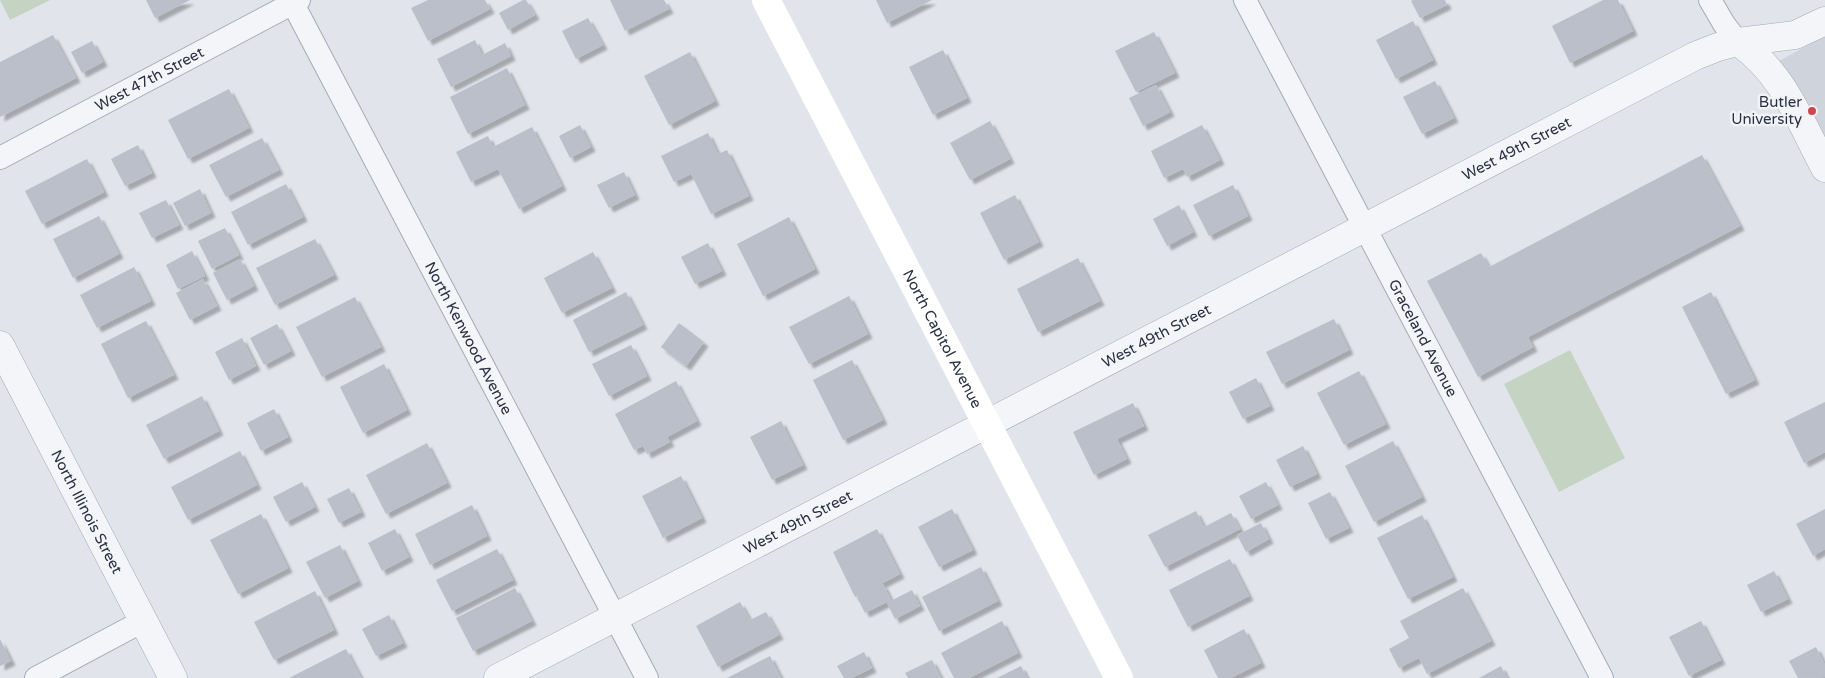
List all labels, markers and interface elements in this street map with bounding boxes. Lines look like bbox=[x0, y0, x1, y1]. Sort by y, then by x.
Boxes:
street label: West 47th Street bbox=[92, 43, 207, 115]
place label: Butler University bbox=[1731, 93, 1802, 128]
marker: Butler University bbox=[1806, 105, 1818, 117]
street label: West 49th Street bbox=[1459, 113, 1574, 184]
street label: North Kenwood Avenue bbox=[421, 259, 516, 418]
street label: North Capitol Avenue bbox=[899, 266, 986, 411]
street label: Graceland Avenue bbox=[1385, 276, 1461, 400]
street label: West 49th Street bbox=[1099, 300, 1214, 372]
street label: North Illinois Street bbox=[47, 447, 126, 577]
street label: West 49th Street bbox=[740, 486, 856, 558]

